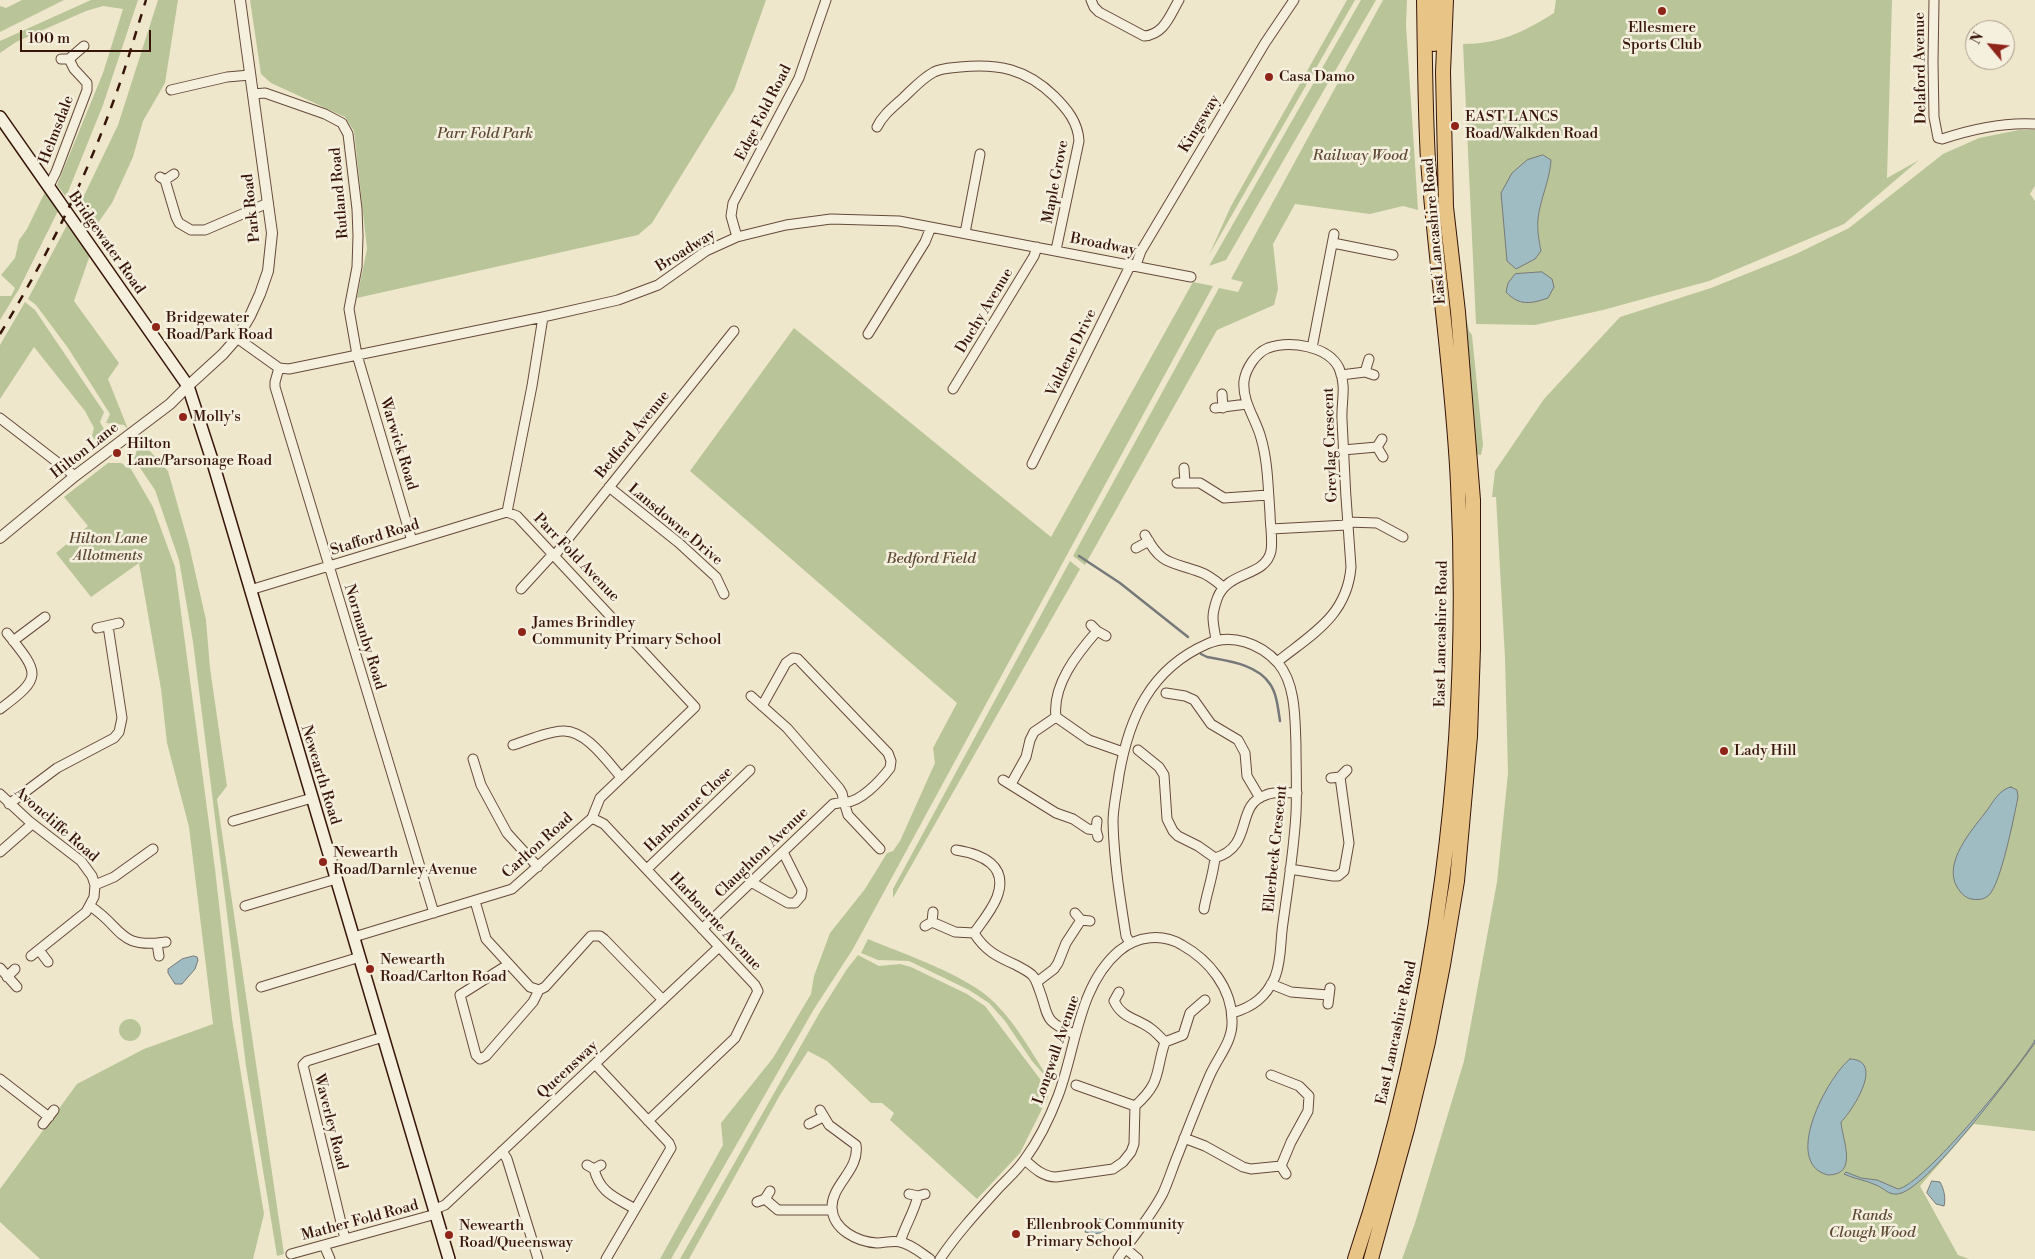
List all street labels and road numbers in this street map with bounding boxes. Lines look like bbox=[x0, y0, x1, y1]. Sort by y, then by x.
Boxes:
street label: Delaford Avenue bbox=[1911, 12, 1931, 124]
street label: Edge Fold Road bbox=[732, 62, 796, 164]
street label: Kingsway bbox=[1176, 92, 1224, 156]
street label: Helmsdale bbox=[36, 93, 78, 167]
street label: Maple Grove bbox=[1039, 139, 1073, 225]
street label: Rutland Road bbox=[327, 147, 353, 239]
street label: East Lancashire Road bbox=[1420, 157, 1450, 305]
street label: Park Road bbox=[239, 173, 265, 243]
street label: Bridgewater Road bbox=[64, 188, 148, 298]
street label: Broadway bbox=[653, 226, 719, 276]
street label: Broadway bbox=[1069, 230, 1137, 260]
street label: Duchy Avenue bbox=[952, 265, 1018, 357]
street label: Valdene Drive bbox=[1043, 306, 1101, 400]
street label: Greylag Crescent bbox=[1320, 387, 1342, 503]
street label: Bedford Avenue bbox=[592, 388, 674, 482]
street label: Warwick Road bbox=[375, 396, 421, 492]
street label: Hilton Lane bbox=[48, 419, 122, 483]
street label: Lansdowne Drive bbox=[624, 480, 726, 570]
street label: Parr Fold Avenue bbox=[529, 510, 623, 606]
street label: Stafford Road bbox=[328, 516, 422, 560]
street label: East Lancashire Road bbox=[1432, 560, 1452, 708]
street label: Normanby Road bbox=[339, 582, 389, 692]
street label: Newearth Road bbox=[296, 723, 344, 827]
street label: Harbourne Close bbox=[641, 764, 737, 856]
street label: Avoncliffe Road bbox=[10, 784, 102, 866]
street label: Ellerbeck Crescent bbox=[1260, 784, 1292, 914]
street label: Claughton Avenue bbox=[712, 804, 812, 902]
street label: Carlton Road bbox=[499, 810, 577, 882]
street label: Harbourne Avenue bbox=[665, 869, 765, 975]
street label: East Lancashire Road bbox=[1373, 959, 1421, 1107]
street label: Longwall Avenue bbox=[1030, 993, 1084, 1107]
street label: Queensway bbox=[534, 1037, 602, 1103]
street label: Waverley Road bbox=[309, 1072, 351, 1172]
street label: Mather Fold Road bbox=[299, 1197, 421, 1245]

